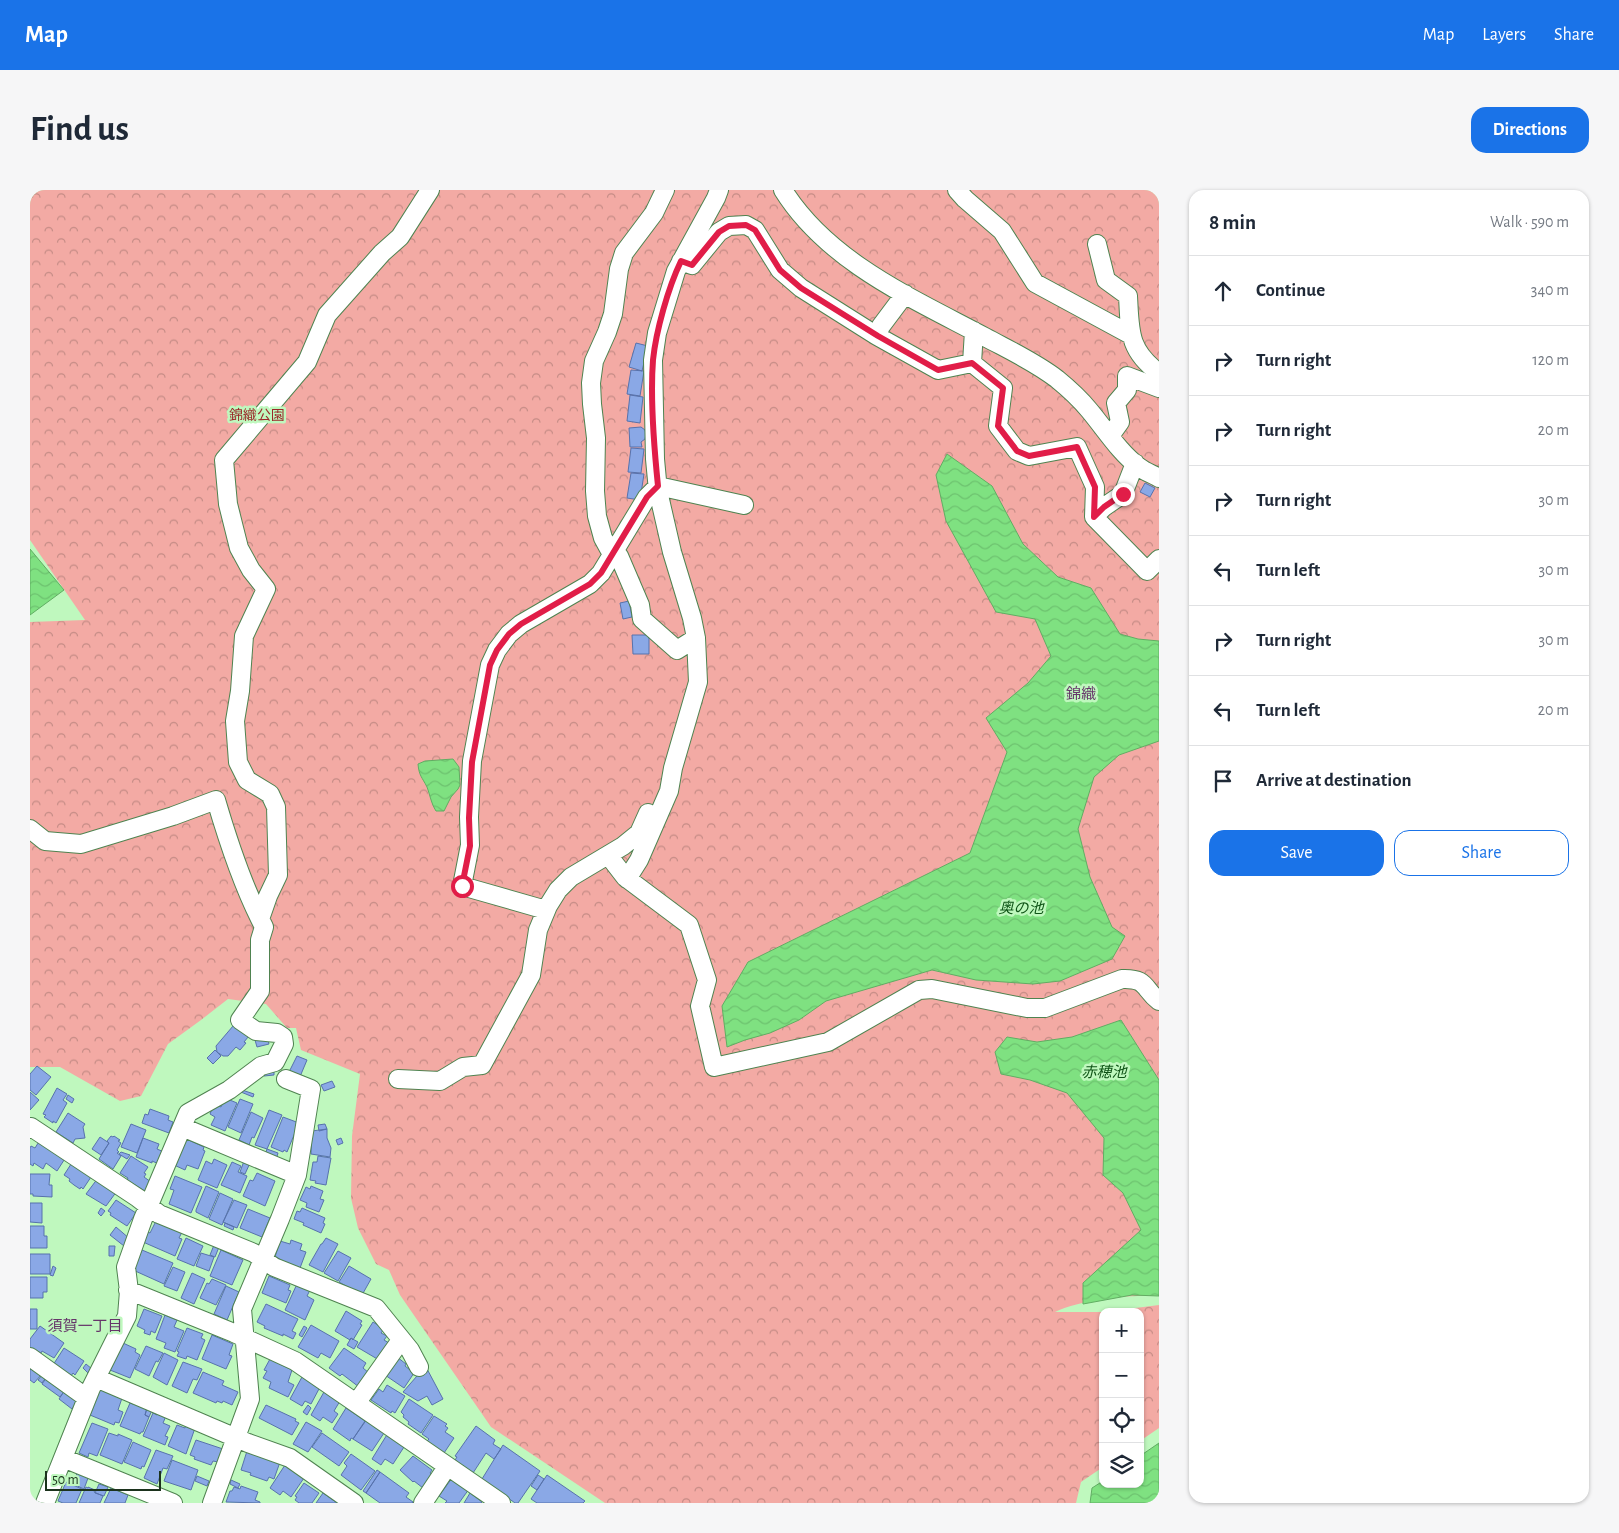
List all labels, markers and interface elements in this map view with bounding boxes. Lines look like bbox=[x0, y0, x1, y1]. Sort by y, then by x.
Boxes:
text: Map bbox=[25, 23, 68, 47]
text: Map bbox=[1423, 26, 1454, 44]
text: Layers bbox=[1482, 26, 1526, 44]
text: Share bbox=[1554, 26, 1594, 44]
button: Directions bbox=[1471, 107, 1589, 153]
text: Find us bbox=[30, 112, 129, 147]
text: 8 min bbox=[1209, 212, 1256, 233]
text: Walk · 590 m bbox=[1490, 214, 1569, 230]
icon: ahead bbox=[1209, 277, 1237, 305]
text: Continue bbox=[1256, 281, 1325, 300]
text: 340 m bbox=[1531, 282, 1569, 298]
icon: right bbox=[1209, 347, 1237, 375]
text: Turn right bbox=[1256, 351, 1331, 370]
text: 120 m bbox=[1532, 352, 1569, 368]
park label: 錦織公園 bbox=[229, 407, 285, 423]
icon: right bbox=[1209, 417, 1237, 445]
text: Turn right bbox=[1256, 421, 1331, 440]
text: 20 m bbox=[1538, 422, 1569, 438]
route end bbox=[1112, 483, 1135, 506]
icon: right bbox=[1209, 487, 1237, 515]
text: Turn right bbox=[1256, 491, 1331, 510]
text: 30 m bbox=[1539, 492, 1569, 508]
icon: left bbox=[1209, 557, 1237, 585]
text: Turn left bbox=[1256, 561, 1320, 580]
text: 30 m bbox=[1539, 562, 1569, 578]
icon: right bbox=[1209, 627, 1237, 655]
text: Turn right bbox=[1256, 631, 1331, 650]
text: 30 m bbox=[1539, 632, 1569, 648]
district label: 錦織 bbox=[1066, 685, 1096, 702]
icon: left bbox=[1209, 697, 1237, 725]
text: Turn left bbox=[1256, 701, 1320, 720]
text: 20 m bbox=[1538, 702, 1569, 718]
icon: arrive bbox=[1209, 767, 1237, 795]
text: Arrive at destination bbox=[1256, 771, 1412, 790]
button: Save bbox=[1209, 830, 1384, 876]
button: Share bbox=[1394, 830, 1569, 876]
route start bbox=[451, 875, 474, 898]
water label: 奥の池 bbox=[998, 900, 1045, 916]
water label: 赤穂池 bbox=[1081, 1064, 1128, 1080]
map controls bbox=[1099, 1308, 1144, 1488]
button: + bbox=[1099, 1308, 1144, 1353]
district label: 須賀一丁目 bbox=[47, 1318, 123, 1334]
button: − bbox=[1099, 1353, 1144, 1398]
button: locate bbox=[1099, 1398, 1144, 1443]
button: layers bbox=[1099, 1443, 1144, 1488]
scale bar bbox=[45, 1468, 161, 1491]
text: 50 m bbox=[52, 1473, 79, 1487]

